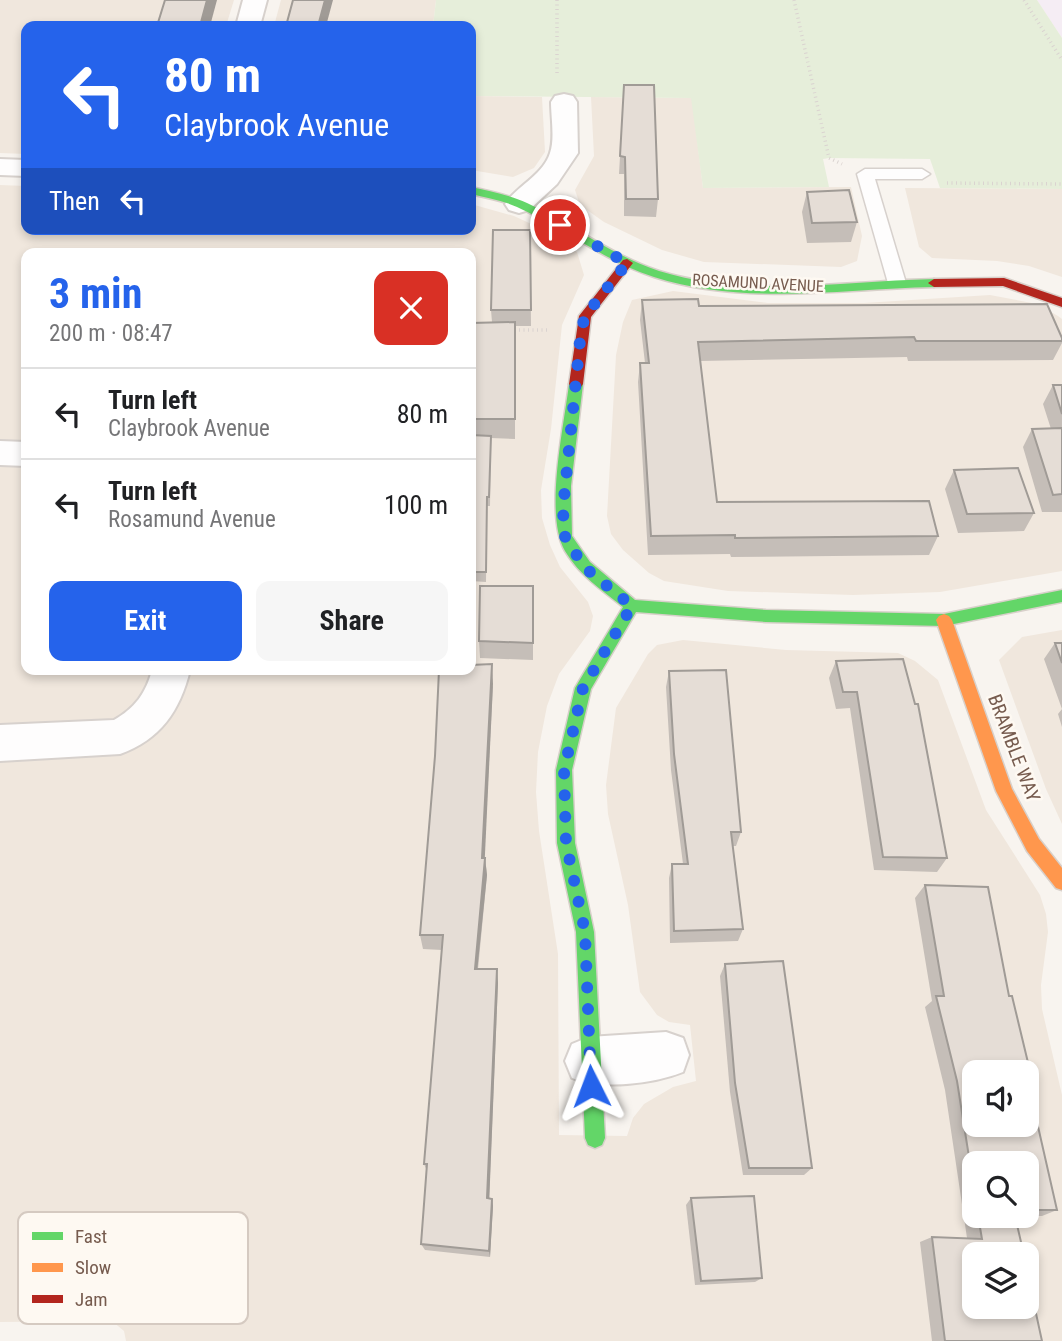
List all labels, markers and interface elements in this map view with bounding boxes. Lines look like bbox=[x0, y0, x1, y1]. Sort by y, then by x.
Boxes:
text: 80 m bbox=[164, 47, 261, 104]
icon: left bbox=[49, 49, 140, 140]
text: Claybrook Avenue bbox=[164, 106, 389, 144]
icon: left bbox=[114, 182, 152, 220]
text: Then bbox=[49, 186, 100, 216]
pin bbox=[530, 195, 590, 255]
icon: arrive bbox=[541, 206, 579, 244]
text: 3 min bbox=[49, 269, 142, 318]
street label: ROSAMUND AVENUE bbox=[692, 270, 824, 296]
button: close bbox=[374, 271, 448, 345]
text: 200 m · 08:47 bbox=[49, 320, 173, 347]
text: Turn left bbox=[108, 385, 197, 415]
icon: left bbox=[49, 395, 87, 433]
text: 80 m bbox=[397, 399, 448, 429]
text: Claybrook Avenue bbox=[108, 415, 270, 442]
text: Turn left bbox=[108, 476, 197, 506]
icon: left bbox=[49, 486, 87, 524]
text: 100 m bbox=[384, 490, 448, 520]
text: Rosamund Avenue bbox=[108, 506, 276, 533]
button: Exit bbox=[49, 581, 242, 661]
button: Share bbox=[256, 581, 448, 661]
street label: BRAMBLE WAY bbox=[983, 691, 1045, 805]
position arrow bbox=[554, 1049, 628, 1123]
map controls bbox=[962, 1060, 1039, 1319]
button: sound bbox=[962, 1060, 1039, 1137]
button: search bbox=[962, 1151, 1039, 1228]
legend bbox=[18, 1212, 248, 1324]
text: Fast bbox=[75, 1225, 107, 1248]
button: layers bbox=[962, 1242, 1039, 1319]
text: Slow bbox=[75, 1256, 111, 1279]
text: Jam bbox=[75, 1288, 108, 1311]

